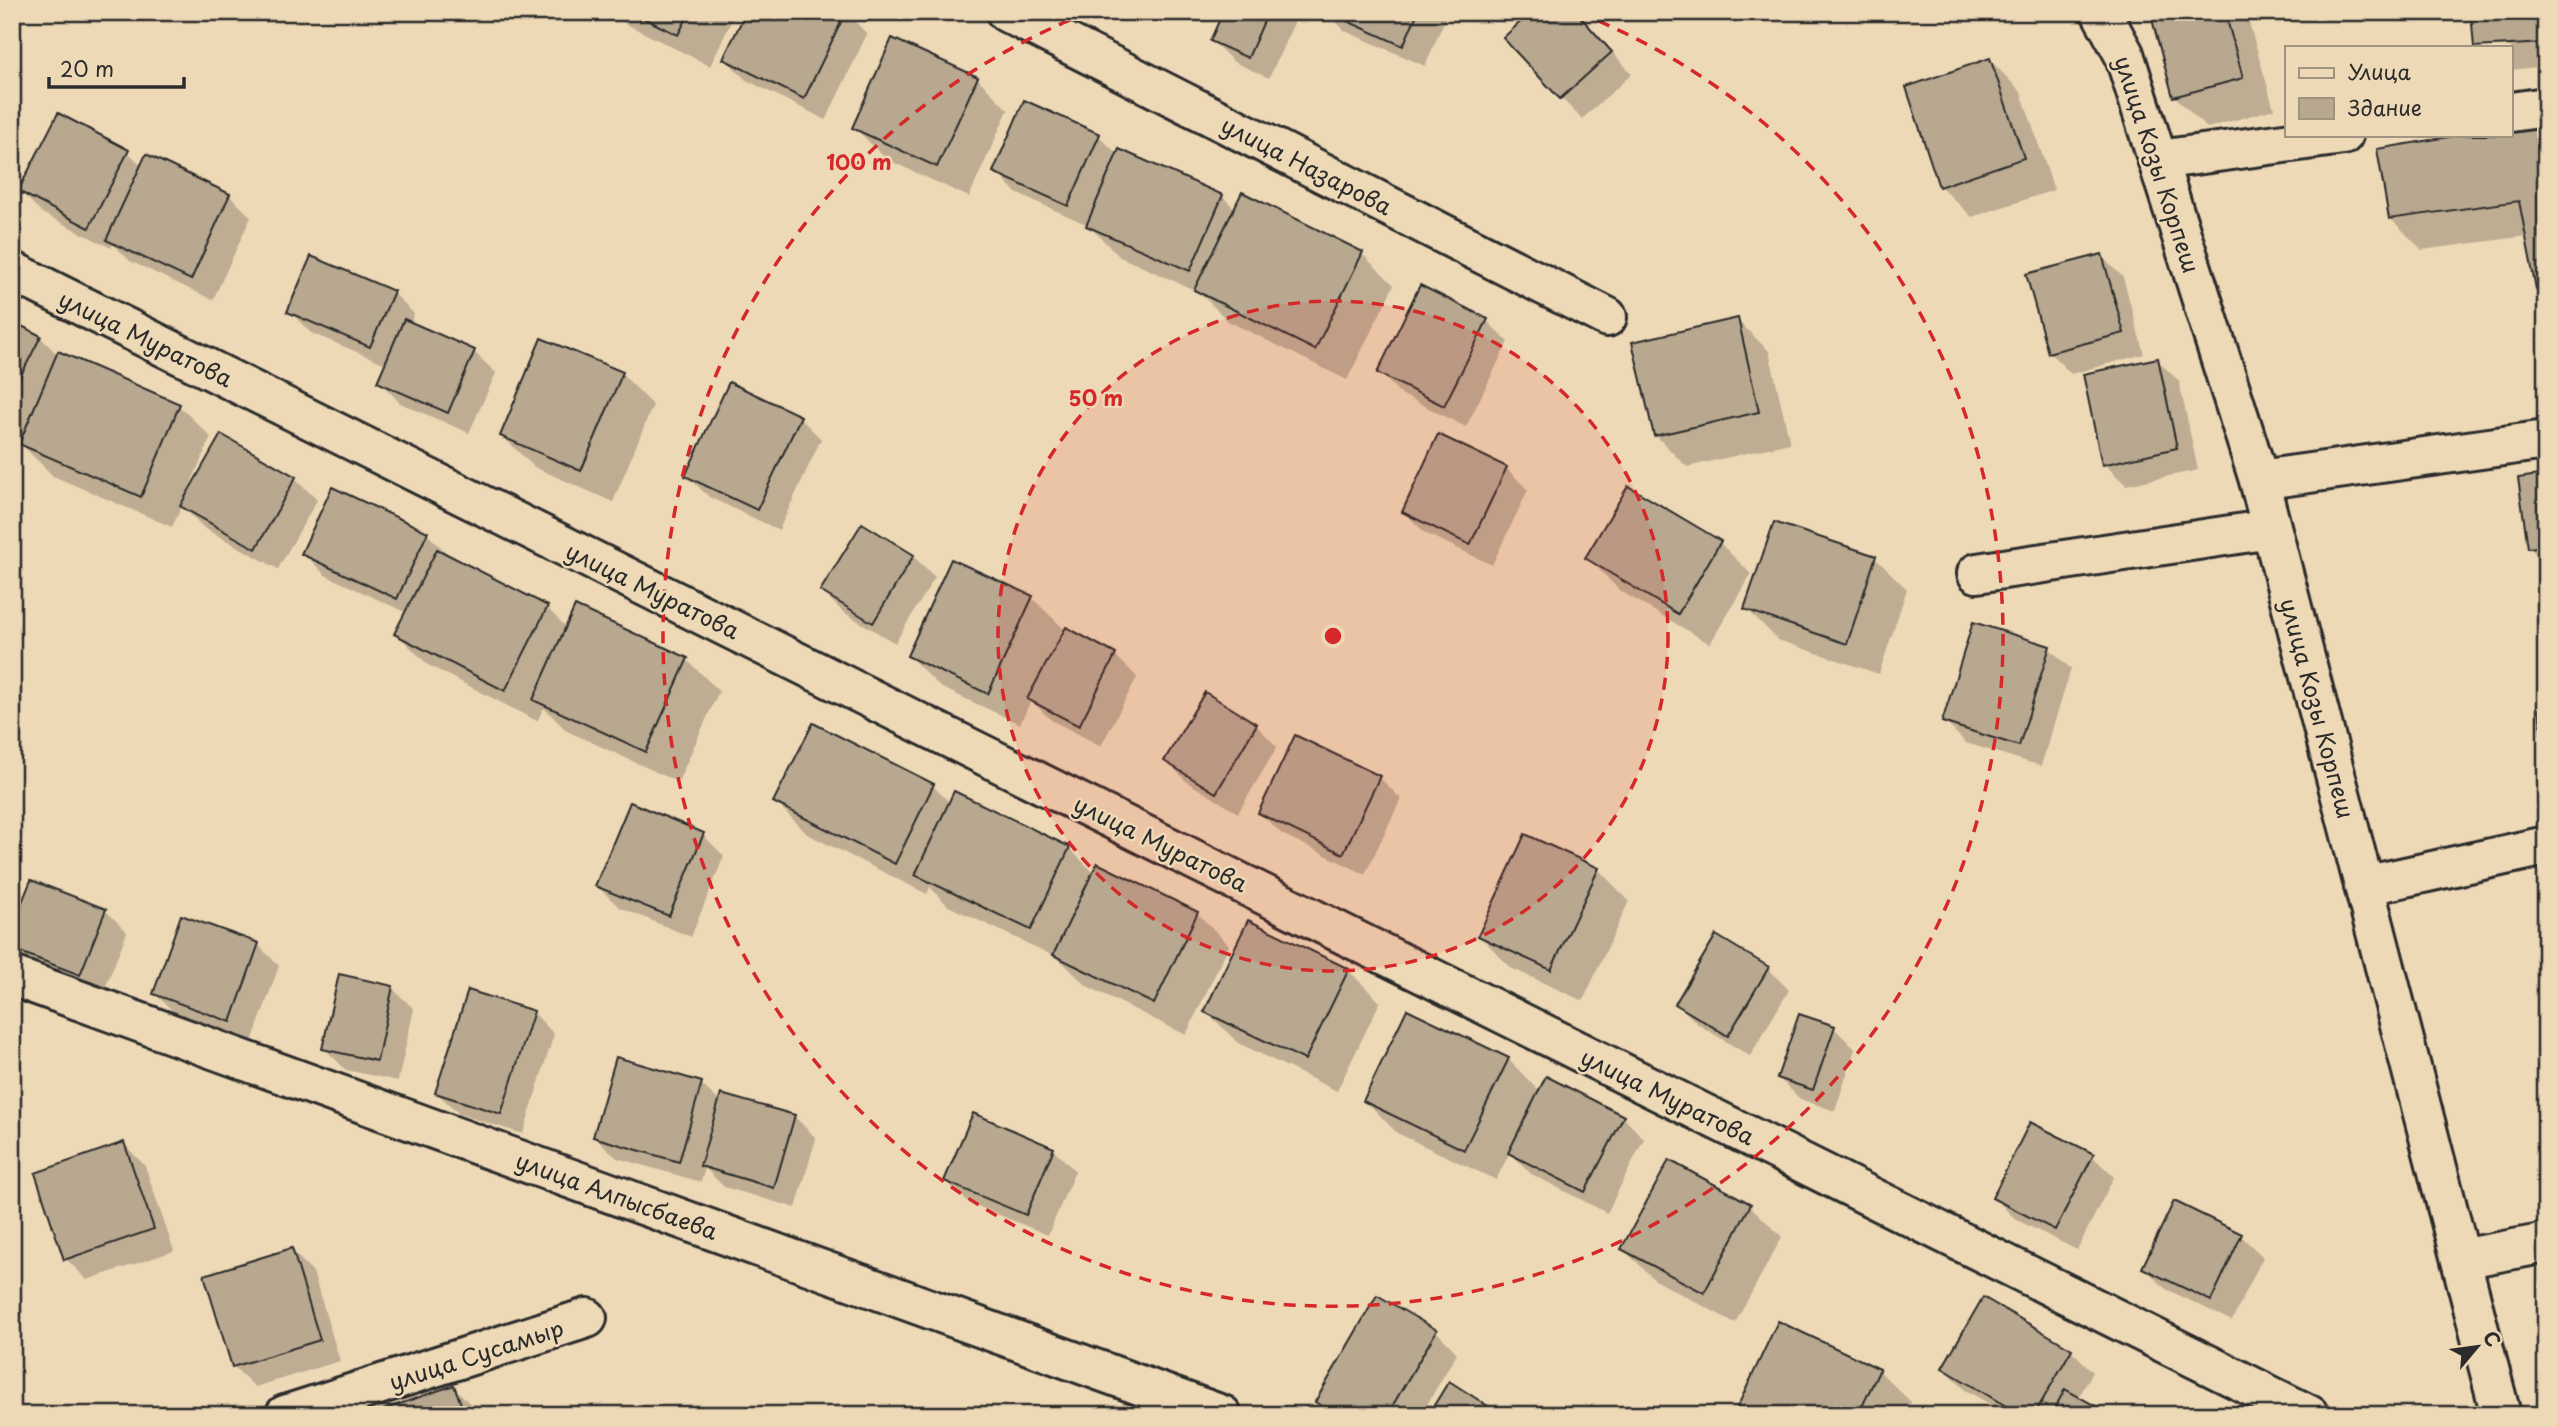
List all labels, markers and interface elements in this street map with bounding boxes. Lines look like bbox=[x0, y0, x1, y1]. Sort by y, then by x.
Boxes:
scale bar bbox=[49, 46, 184, 90]
legend bbox=[2285, 46, 2512, 136]
street label: улица Козы Корпеш bbox=[2106, 51, 2210, 277]
text: 20 m bbox=[60, 52, 114, 84]
text: Улица bbox=[2348, 55, 2411, 87]
text: Здание bbox=[2348, 91, 2422, 123]
street label: улица Назарова bbox=[1215, 107, 1399, 224]
text: 100 m bbox=[826, 145, 892, 177]
street label: улица Муратова bbox=[53, 281, 240, 396]
text: 50 m bbox=[1069, 381, 1123, 413]
street label: улица Муратова bbox=[560, 533, 747, 648]
street label: улица Козы Корпеш bbox=[2272, 594, 2364, 822]
centre of rings bbox=[1321, 624, 1345, 648]
street label: улица Муратова bbox=[1068, 786, 1255, 901]
street label: улица Муратова bbox=[1575, 1039, 1762, 1154]
street label: улица Алпысбаева bbox=[511, 1142, 724, 1248]
street label: улица Сусамыр bbox=[384, 1309, 568, 1399]
north arrow bbox=[2442, 1312, 2512, 1382]
text: С bbox=[2477, 1325, 2508, 1351]

